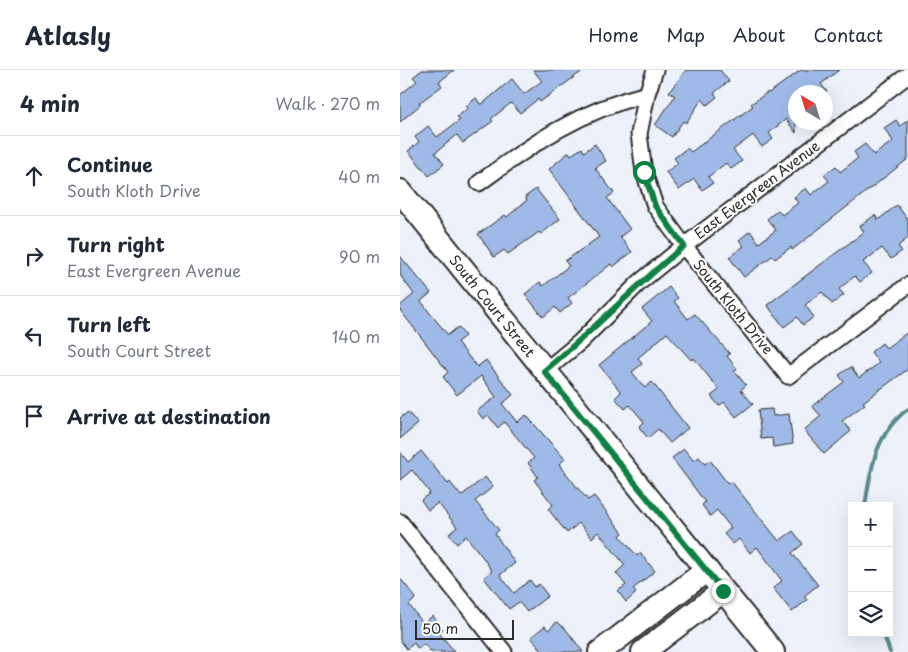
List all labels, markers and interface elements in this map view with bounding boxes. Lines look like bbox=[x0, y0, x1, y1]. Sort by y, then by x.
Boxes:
text: Atlasly bbox=[25, 17, 111, 53]
text: Home bbox=[588, 21, 638, 48]
text: Map bbox=[666, 21, 705, 48]
text: About bbox=[733, 21, 785, 48]
text: Contact bbox=[813, 21, 883, 48]
north arrow bbox=[788, 85, 833, 130]
text: 4 min bbox=[20, 87, 80, 119]
text: Walk · 270 m bbox=[276, 91, 380, 115]
street label: East Evergreen Avenue bbox=[690, 135, 824, 244]
text: Continue bbox=[67, 150, 153, 178]
route start bbox=[633, 161, 656, 184]
icon: ahead bbox=[20, 162, 48, 190]
text: 40 m bbox=[338, 164, 380, 188]
text: South Kloth Drive bbox=[67, 178, 200, 202]
text: Turn right bbox=[67, 230, 165, 258]
icon: right bbox=[20, 242, 48, 270]
text: 90 m bbox=[339, 244, 380, 268]
street label: South Court Street bbox=[445, 250, 540, 361]
street label: South Kloth Drive bbox=[689, 255, 778, 359]
text: East Evergreen Avenue bbox=[67, 258, 241, 282]
text: Turn left bbox=[67, 310, 151, 338]
icon: left bbox=[20, 322, 48, 350]
text: 140 m bbox=[332, 324, 380, 348]
text: South Court Street bbox=[67, 338, 211, 362]
icon: arrive bbox=[20, 402, 48, 430]
text: Arrive at destination bbox=[67, 402, 271, 430]
map controls bbox=[848, 502, 893, 637]
button: + bbox=[848, 502, 893, 547]
button: − bbox=[848, 547, 893, 592]
route end bbox=[712, 580, 735, 603]
button: layers bbox=[848, 592, 893, 637]
scale bar bbox=[415, 617, 514, 640]
text: 50 m bbox=[422, 618, 458, 639]

